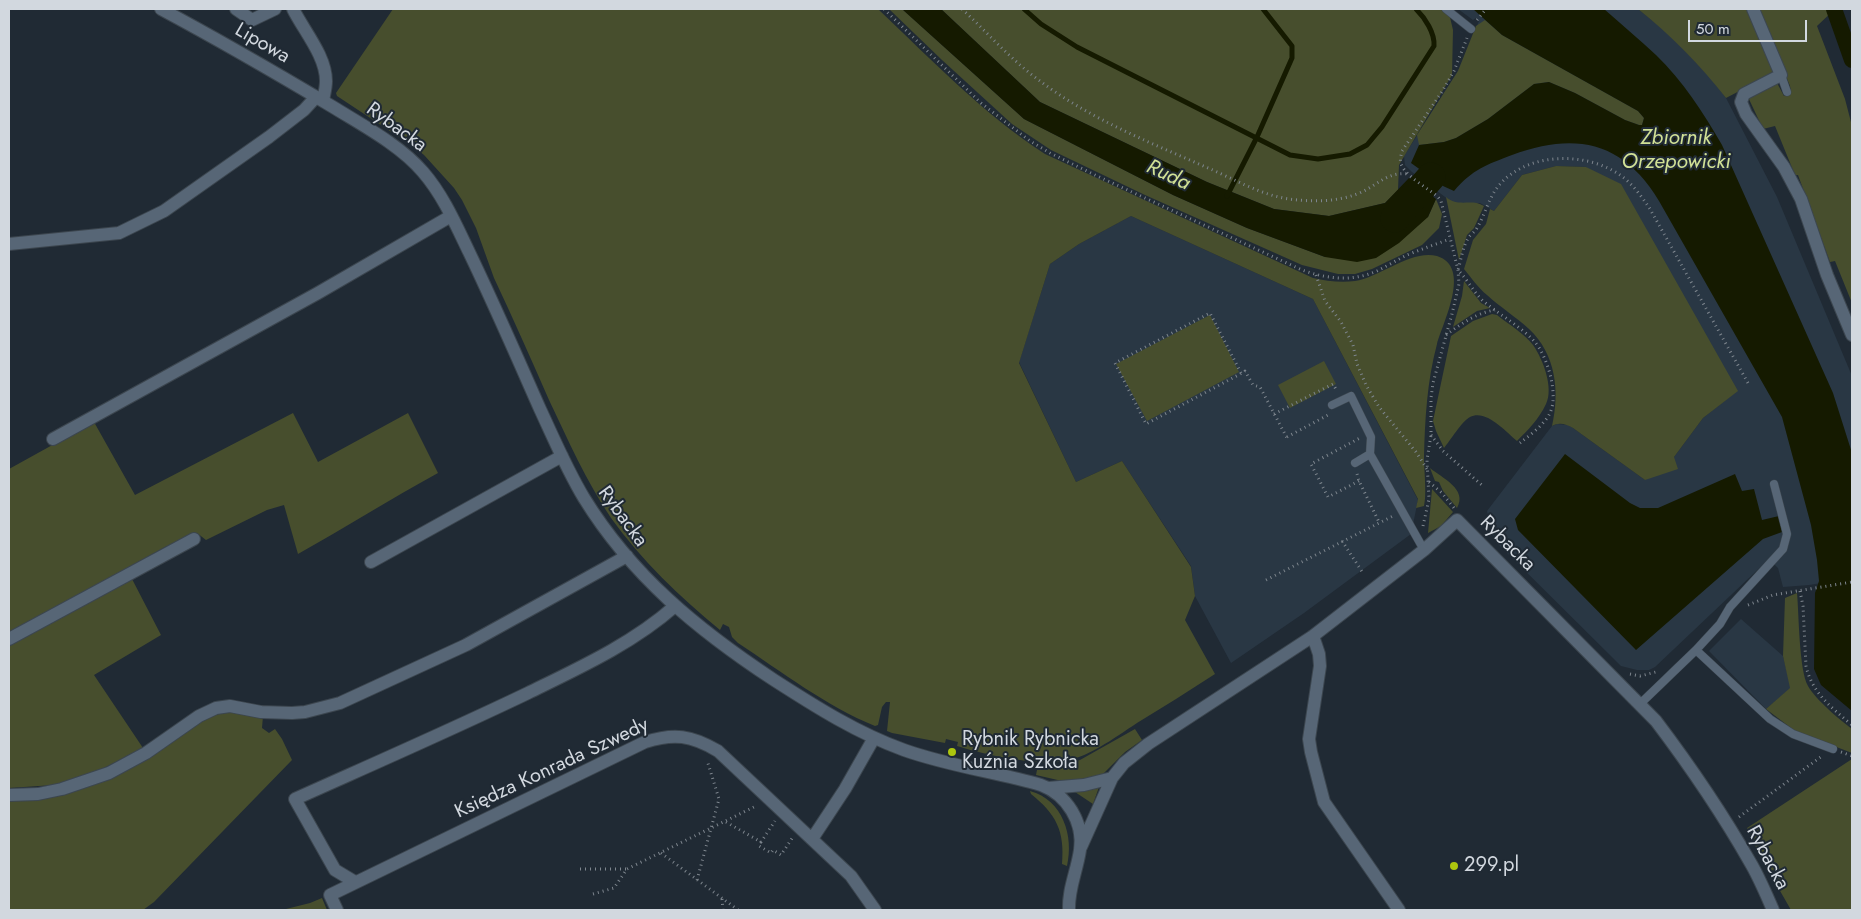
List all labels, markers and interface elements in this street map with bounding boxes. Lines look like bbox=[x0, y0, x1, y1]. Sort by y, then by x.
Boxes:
scale bar bbox=[1691, 10, 1810, 42]
text: 50 m bbox=[1696, 18, 1730, 40]
street label: Lipowa bbox=[230, 19, 294, 69]
street label: Rybacka bbox=[361, 98, 431, 158]
water label: Zbiornik Orzepowicki bbox=[1622, 126, 1730, 176]
water label: Ruda bbox=[1142, 155, 1194, 197]
street label: Rybacka bbox=[592, 482, 652, 552]
street label: Rybacka bbox=[1474, 511, 1540, 577]
street label: Księdza Konrada Szwedy bbox=[451, 714, 653, 824]
place label: Rybnik Rybnicka Kuźnia Szkoła bbox=[962, 728, 1099, 775]
marker: Rybnik Rybnicka Kuźnia Szkoła bbox=[946, 746, 958, 758]
street label: Rybacka bbox=[1740, 822, 1794, 894]
place label: 299.pl bbox=[1464, 854, 1519, 878]
marker: 299.pl bbox=[1448, 860, 1460, 872]

